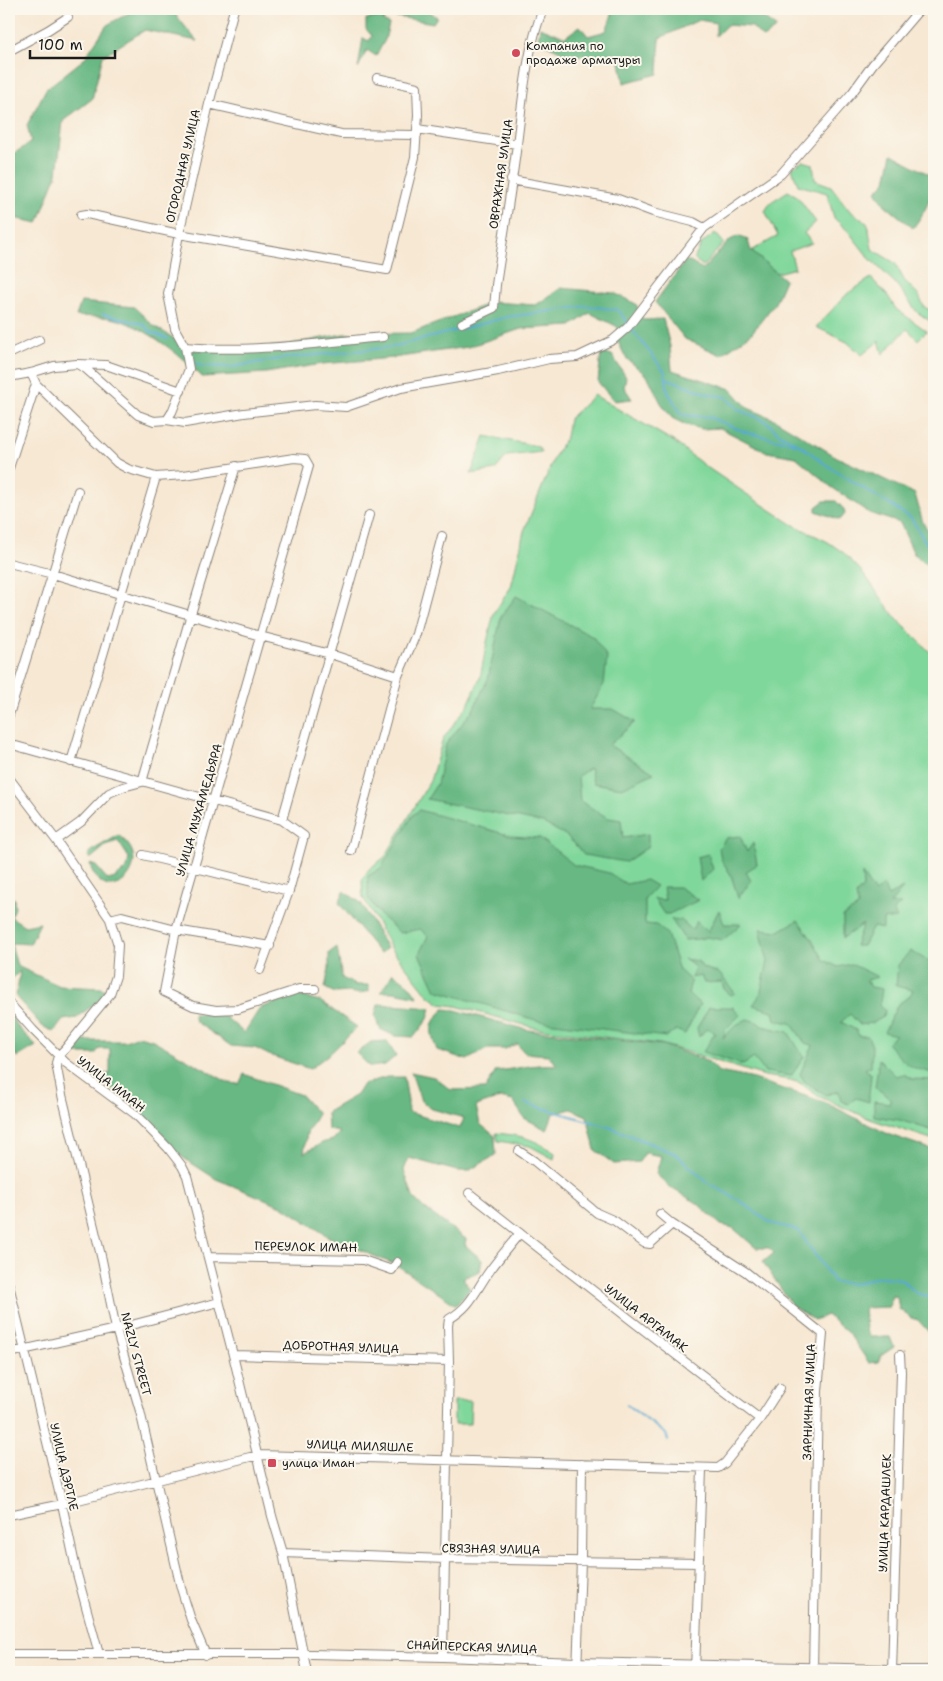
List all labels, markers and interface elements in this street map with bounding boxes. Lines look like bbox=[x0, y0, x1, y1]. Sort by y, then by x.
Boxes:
scale bar bbox=[30, 28, 115, 60]
text: 100 m bbox=[38, 35, 83, 55]
place label: Компания по продаже арматуры bbox=[526, 38, 641, 68]
marker: Компания по продаже арматуры bbox=[510, 47, 522, 59]
street label: ОГОРОДНАЯ УЛИЦА bbox=[162, 107, 204, 224]
street label: ОВРАЖНАЯ УЛИЦА bbox=[485, 118, 517, 230]
street label: УЛИЦА МУХАМЕДЬЯРА bbox=[172, 741, 226, 878]
street label: УЛИЦА ИМАН bbox=[74, 1052, 149, 1116]
street label: ПЕРЕУЛОК ИМАН bbox=[255, 1238, 358, 1256]
street label: УЛИЦА АРГАМАК bbox=[601, 1280, 691, 1356]
street label: NAZLY STREET bbox=[117, 1310, 155, 1398]
street label: ДОБРОТНАЯ УЛИЦА bbox=[283, 1337, 400, 1357]
street label: ЗАРНИЧНАЯ УЛИЦА bbox=[799, 1343, 819, 1461]
street label: УЛИЦА ДЭРТЛЕ bbox=[46, 1421, 82, 1513]
street label: УЛИЦА МИЛЯШЛЕ bbox=[306, 1436, 414, 1456]
street label: УЛИЦА КАРДАШЛЕК bbox=[875, 1453, 895, 1573]
place label: улица Иман bbox=[282, 1455, 355, 1471]
marker: улица Иман bbox=[266, 1457, 278, 1469]
street label: СВЯЗНАЯ УЛИЦА bbox=[442, 1540, 541, 1558]
street label: СНАЙПЕРСКАЯ УЛИЦА bbox=[406, 1637, 538, 1657]

